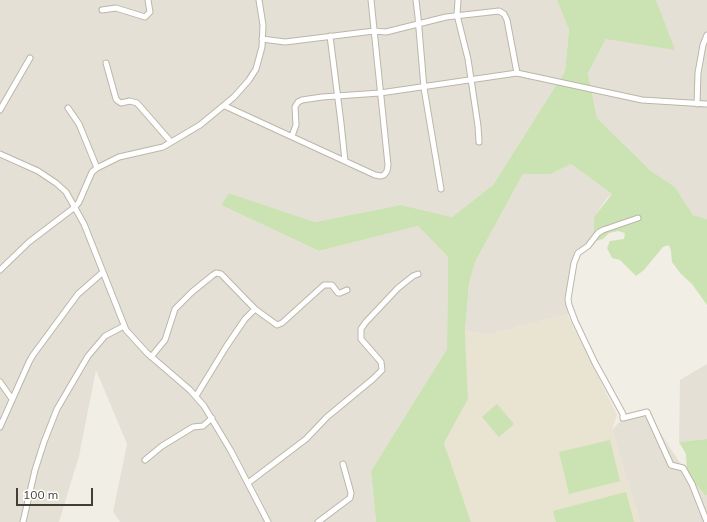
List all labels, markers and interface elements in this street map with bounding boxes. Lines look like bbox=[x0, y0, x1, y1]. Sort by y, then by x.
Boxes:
scale bar bbox=[18, 480, 95, 506]
text: 100 m bbox=[23, 487, 58, 502]

